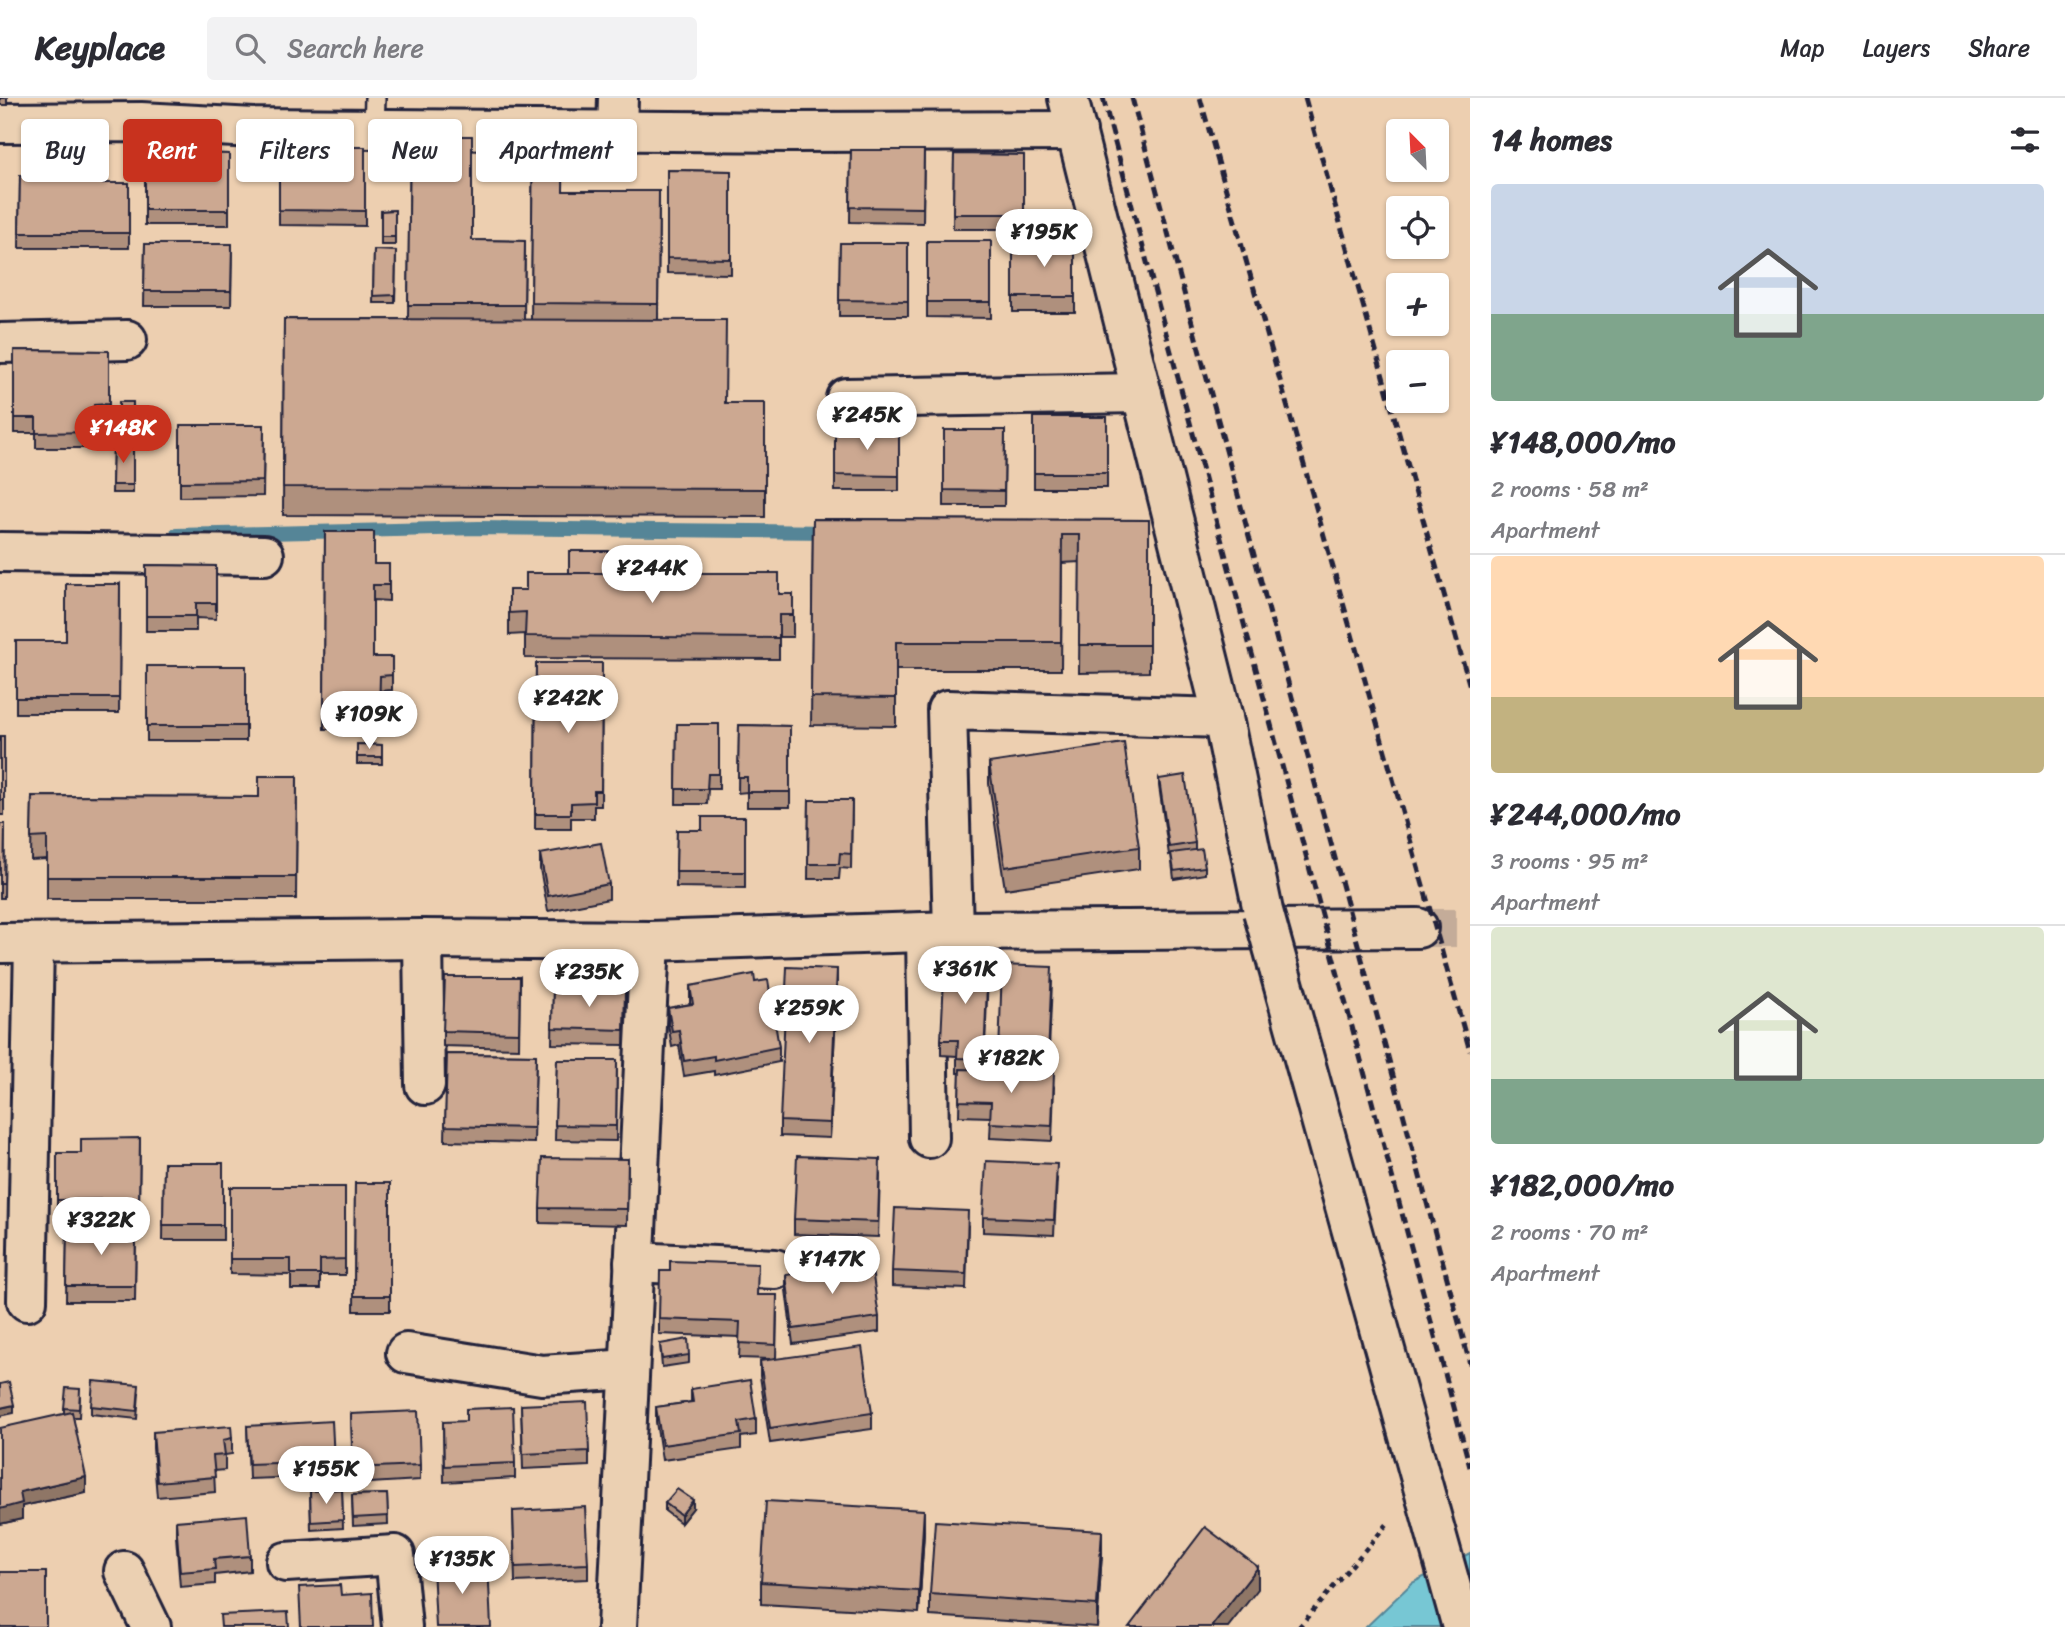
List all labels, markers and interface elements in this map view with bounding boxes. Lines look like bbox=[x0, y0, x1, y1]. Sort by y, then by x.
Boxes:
search box bbox=[207, 17, 697, 80]
text: Keyplace bbox=[35, 19, 165, 77]
text: Search here bbox=[287, 25, 424, 71]
text: Map bbox=[1780, 27, 1825, 69]
text: Layers bbox=[1863, 27, 1930, 69]
text: Share bbox=[1968, 27, 2030, 69]
icon: search bbox=[231, 29, 269, 67]
text: 14 homes bbox=[1491, 113, 1612, 167]
chip: Buy bbox=[21, 119, 109, 182]
chip: Rent bbox=[123, 119, 222, 182]
chip: Filters bbox=[236, 119, 354, 182]
chip: New bbox=[368, 119, 462, 182]
chip: Apartment bbox=[476, 119, 637, 182]
north arrow bbox=[1386, 119, 1449, 182]
map controls bbox=[1386, 119, 1449, 413]
icon: filters bbox=[2006, 121, 2044, 159]
button: locate bbox=[1386, 196, 1449, 259]
pin: ¥195K bbox=[995, 209, 1093, 269]
text: ¥195K bbox=[1012, 211, 1076, 252]
icon: home bbox=[1705, 230, 1831, 356]
button: + bbox=[1386, 273, 1449, 336]
button: − bbox=[1386, 350, 1449, 413]
pin: ¥245K bbox=[818, 392, 916, 452]
text: ¥245K bbox=[833, 394, 901, 435]
pin: ¥148K bbox=[74, 406, 172, 465]
text: ¥148K bbox=[91, 407, 155, 448]
text: ¥148,000/mo bbox=[1491, 415, 1675, 469]
text: 2 rooms · 58 m² bbox=[1491, 469, 1649, 510]
text: Apartment bbox=[1491, 510, 1600, 551]
pin: ¥244K bbox=[603, 546, 701, 605]
text: ¥244K bbox=[618, 547, 686, 588]
icon: home bbox=[1705, 602, 1831, 728]
pin: ¥242K bbox=[519, 676, 617, 735]
text: ¥242K bbox=[534, 677, 602, 718]
pin: ¥109K bbox=[320, 692, 418, 751]
text: ¥109K bbox=[336, 693, 402, 734]
text: ¥244,000/mo bbox=[1491, 787, 1681, 841]
text: 3 rooms · 95 m² bbox=[1491, 841, 1648, 882]
text: Apartment bbox=[1491, 882, 1600, 923]
pin: ¥361K bbox=[916, 946, 1014, 1006]
text: ¥361K bbox=[934, 948, 996, 989]
pin: ¥235K bbox=[540, 950, 638, 1009]
text: ¥235K bbox=[556, 951, 622, 992]
icon: home bbox=[1705, 973, 1831, 1099]
pin: ¥259K bbox=[760, 986, 858, 1045]
text: ¥259K bbox=[775, 987, 843, 1028]
pin: ¥182K bbox=[962, 1035, 1060, 1095]
text: ¥182K bbox=[979, 1037, 1043, 1078]
text: ¥182,000/mo bbox=[1491, 1158, 1674, 1212]
pin: ¥322K bbox=[52, 1198, 150, 1257]
text: ¥322K bbox=[68, 1199, 134, 1240]
text: 2 rooms · 70 m² bbox=[1491, 1212, 1649, 1253]
pin: ¥147K bbox=[783, 1236, 881, 1296]
text: ¥147K bbox=[800, 1238, 864, 1279]
text: Apartment bbox=[1491, 1253, 1600, 1294]
pin: ¥155K bbox=[277, 1446, 375, 1506]
text: ¥155K bbox=[294, 1448, 358, 1489]
pin: ¥135K bbox=[413, 1536, 511, 1596]
text: ¥135K bbox=[430, 1538, 494, 1579]

